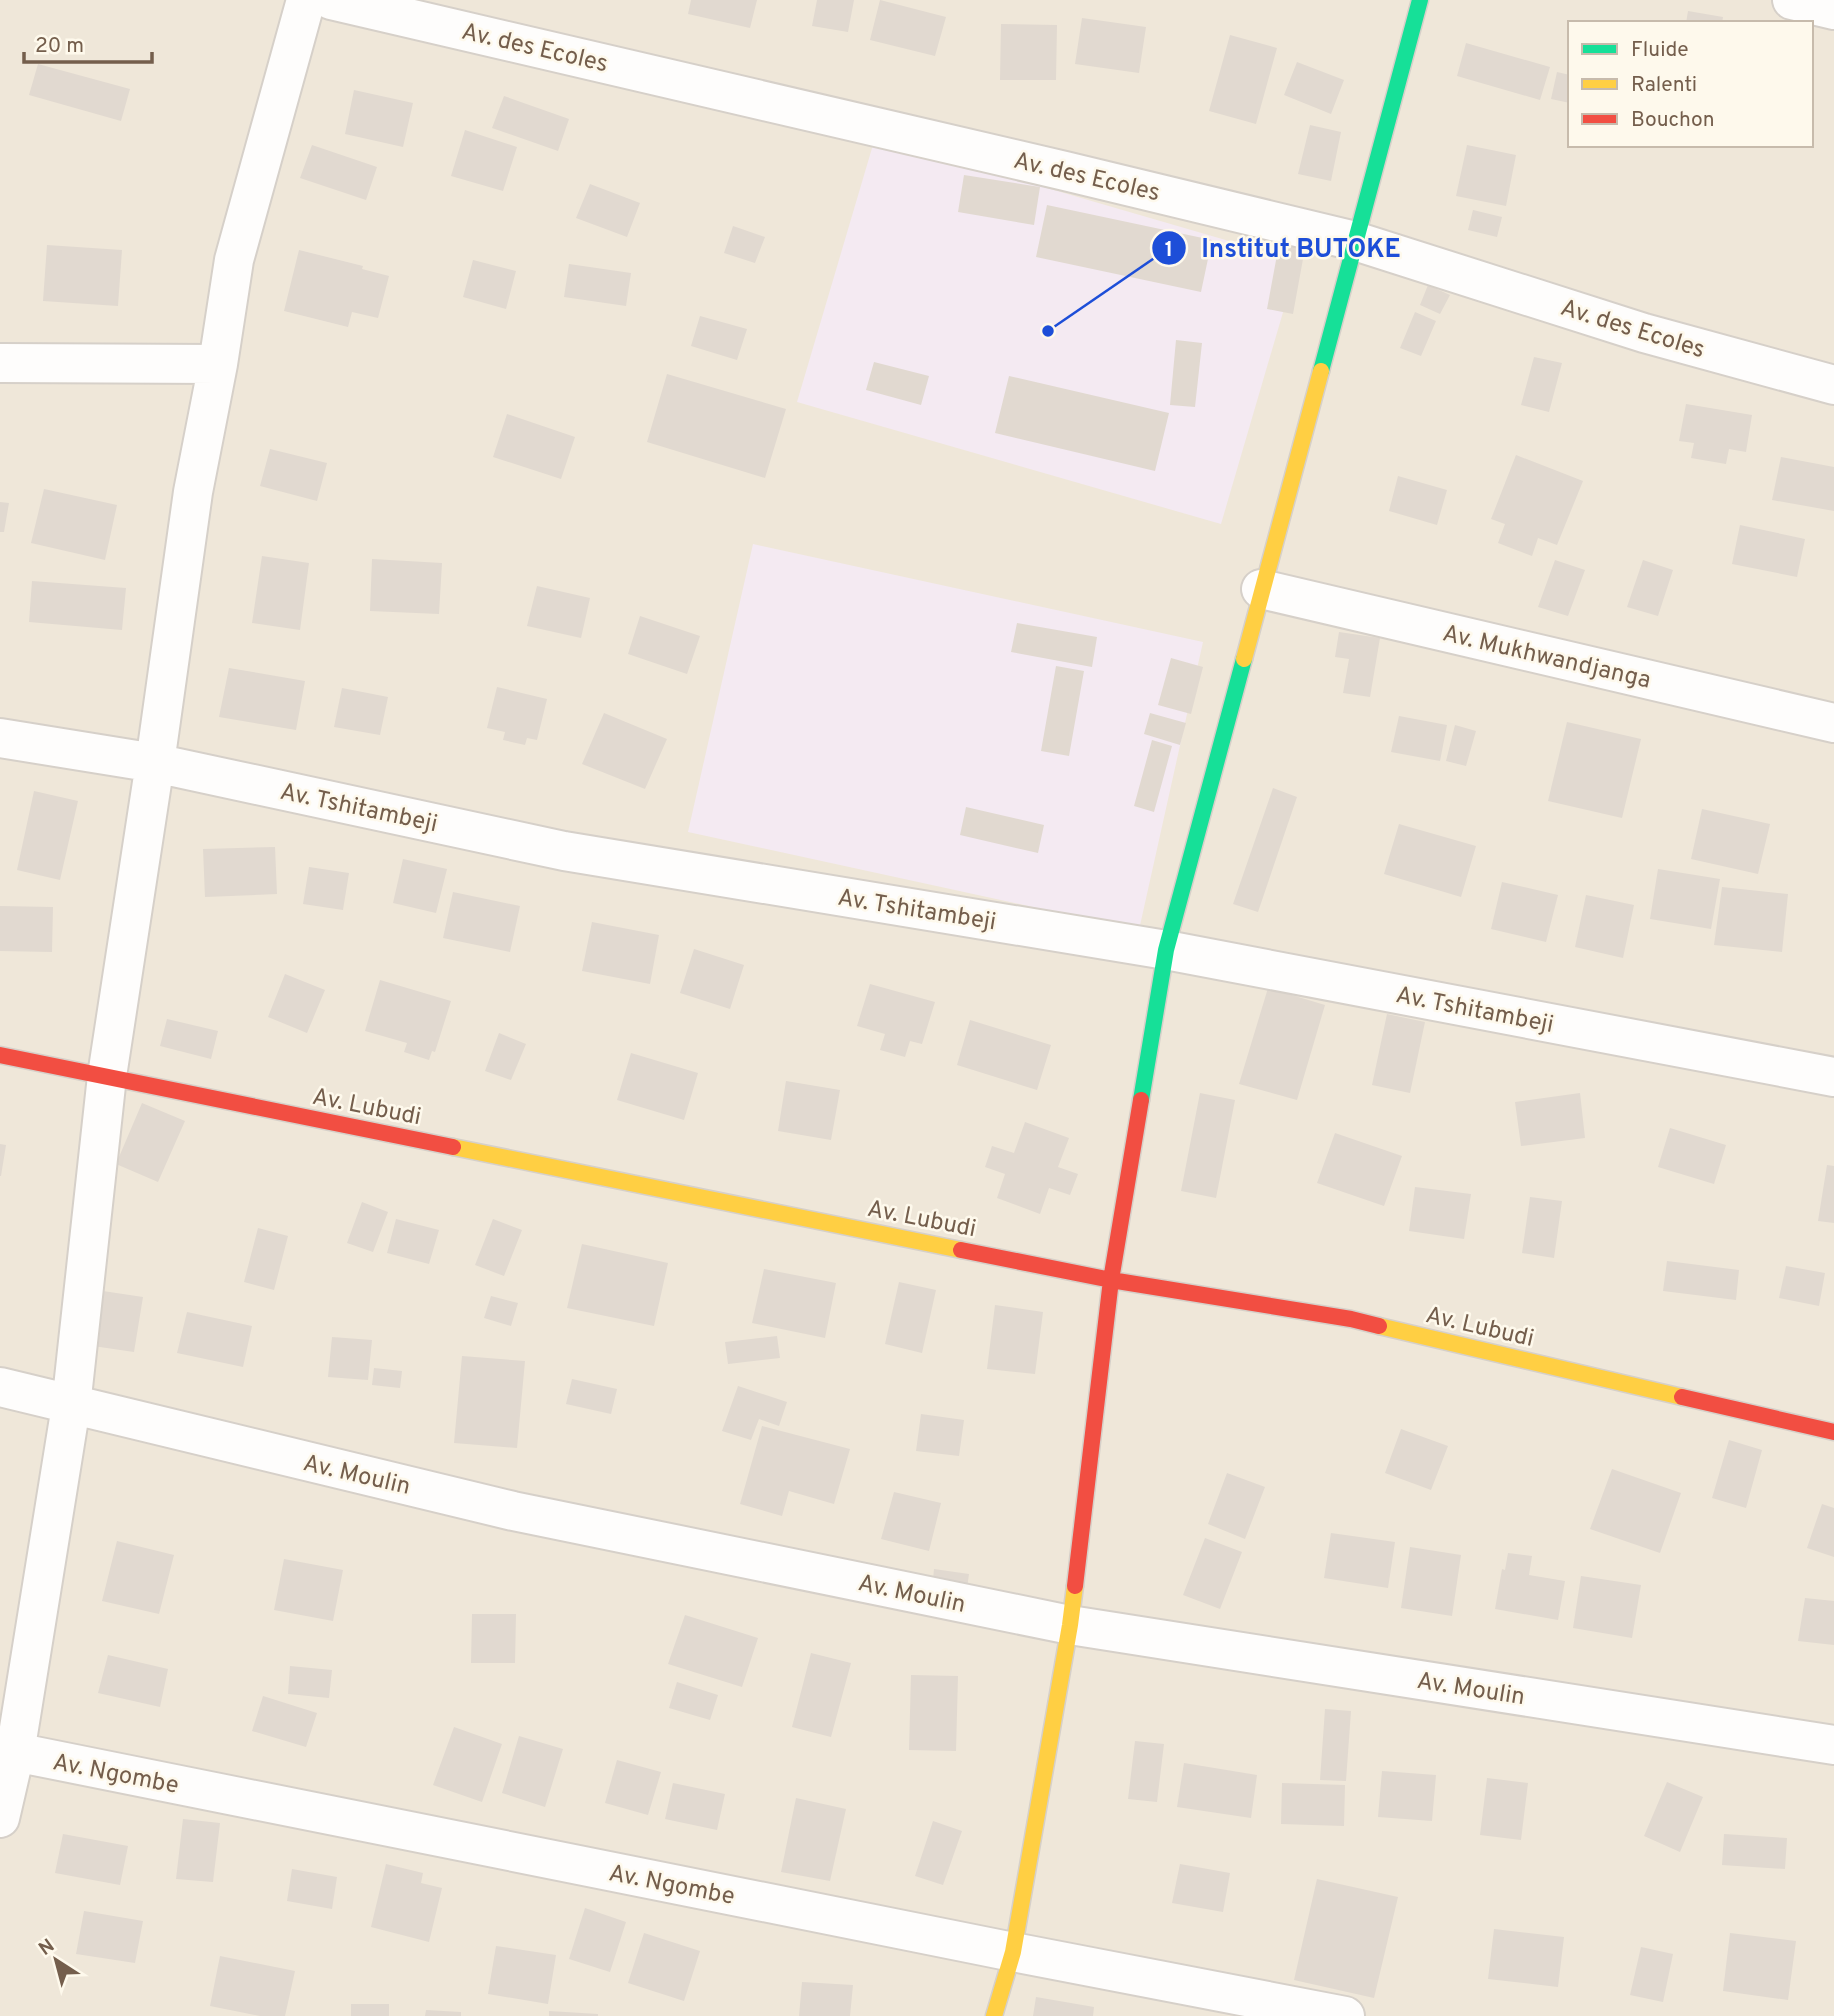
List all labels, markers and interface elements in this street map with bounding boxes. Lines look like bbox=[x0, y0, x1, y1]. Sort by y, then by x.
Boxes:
street label: Av. des Ecoles bbox=[458, 18, 611, 80]
scale bar bbox=[24, 21, 152, 65]
legend bbox=[1568, 21, 1813, 147]
text: 20 m bbox=[35, 33, 84, 60]
text: Fluide bbox=[1631, 37, 1689, 64]
text: Ralenti bbox=[1631, 72, 1697, 99]
text: Bouchon bbox=[1631, 107, 1714, 134]
street label: Av. des Ecoles bbox=[1010, 147, 1163, 209]
callout: Institut BUTOKE bbox=[1152, 225, 1415, 272]
text: Institut BUTOKE bbox=[1201, 234, 1401, 267]
text: 1 bbox=[1165, 237, 1173, 264]
street label: Av. des Ecoles bbox=[1557, 294, 1708, 366]
street label: Av. Mukhwandjanga bbox=[1439, 619, 1654, 697]
street label: Av. Tshitambeji bbox=[277, 778, 440, 840]
street label: Av. Tshitambeji bbox=[835, 884, 998, 938]
street label: Av. Tshitambeji bbox=[1393, 981, 1556, 1041]
street label: Av. Lubudi bbox=[310, 1083, 424, 1133]
street label: Av. Lubudi bbox=[865, 1195, 979, 1245]
street label: Av. Lubudi bbox=[1422, 1301, 1537, 1355]
street label: Av. Moulin bbox=[300, 1449, 413, 1503]
street label: Av. Moulin bbox=[855, 1569, 968, 1621]
street label: Av. Moulin bbox=[1415, 1667, 1527, 1713]
street label: Av. Ngombe bbox=[50, 1748, 181, 1802]
street label: Av. Ngombe bbox=[606, 1859, 737, 1913]
north arrow bbox=[21, 1925, 91, 1995]
text: N bbox=[35, 1934, 60, 1962]

